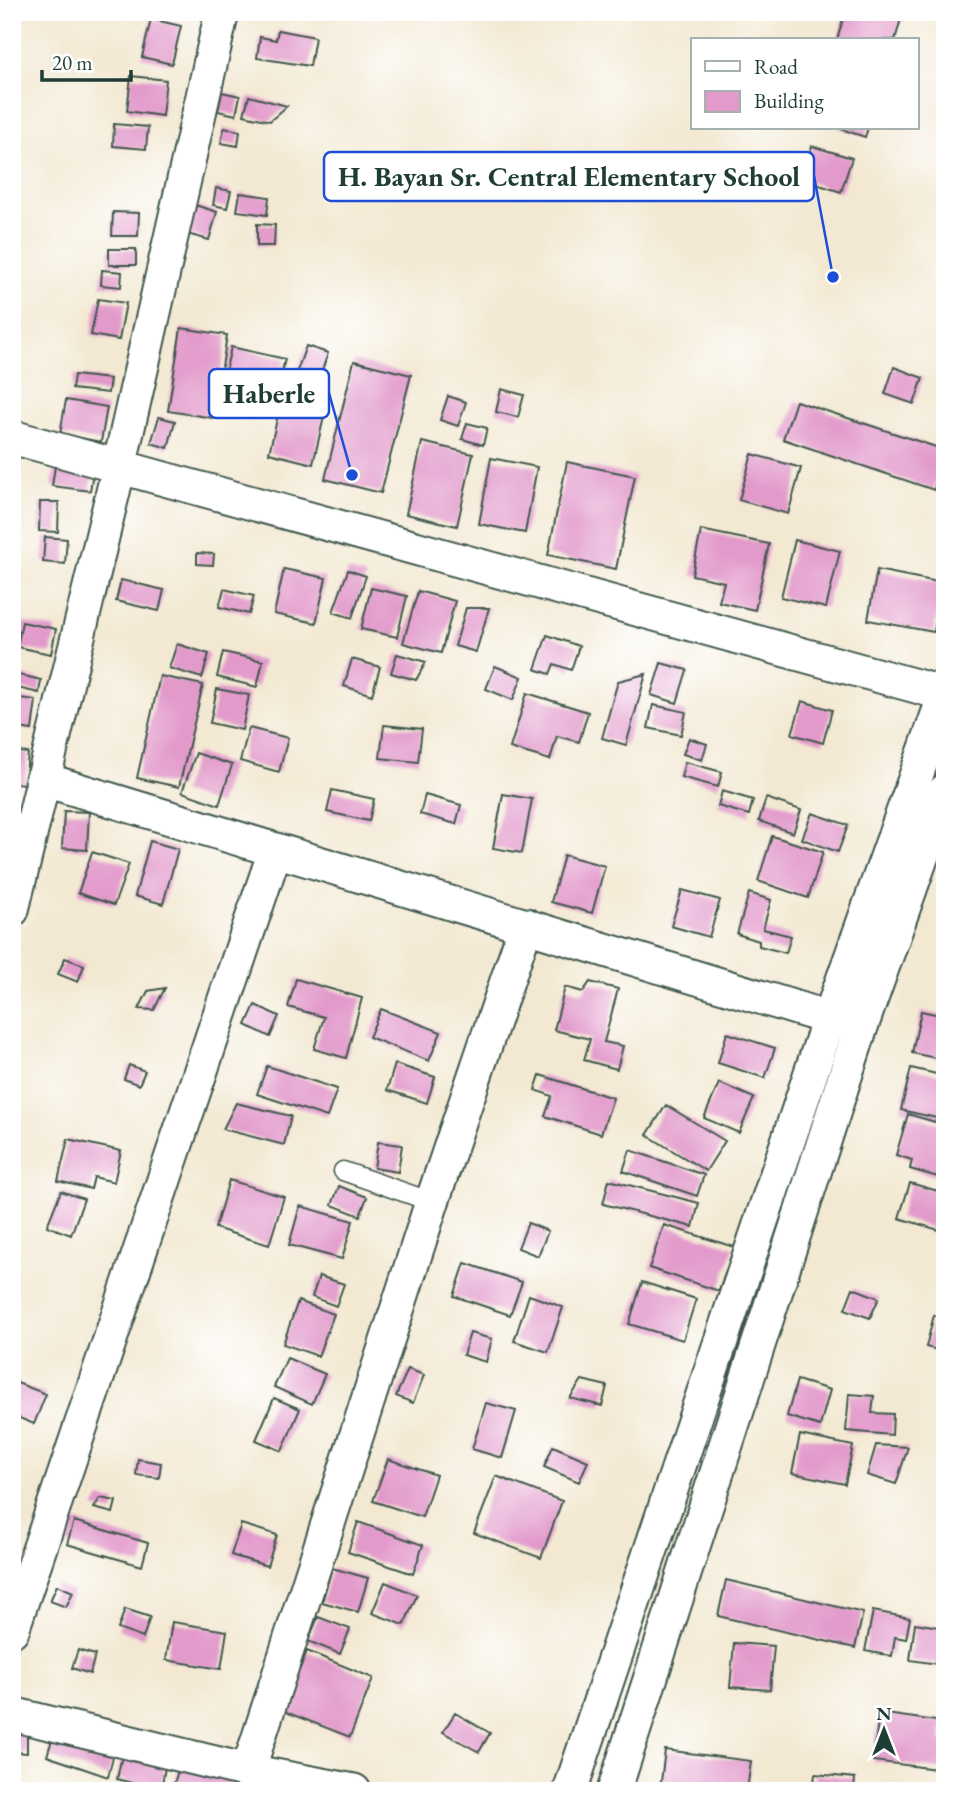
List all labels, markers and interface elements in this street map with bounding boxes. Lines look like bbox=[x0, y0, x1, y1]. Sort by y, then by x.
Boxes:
scale bar bbox=[42, 38, 131, 82]
legend bbox=[691, 38, 918, 130]
text: 20 m bbox=[52, 49, 93, 76]
text: Road bbox=[754, 53, 798, 80]
text: Building bbox=[754, 87, 824, 114]
callout: H. Bayan Sr. Central Elementary School bbox=[324, 152, 814, 201]
text: H. Bayan Sr. Central Elementary School bbox=[338, 158, 800, 194]
callout: Haberle bbox=[209, 369, 329, 418]
text: Haberle bbox=[223, 375, 315, 411]
north arrow bbox=[848, 1694, 918, 1764]
text: N bbox=[876, 1701, 892, 1726]

